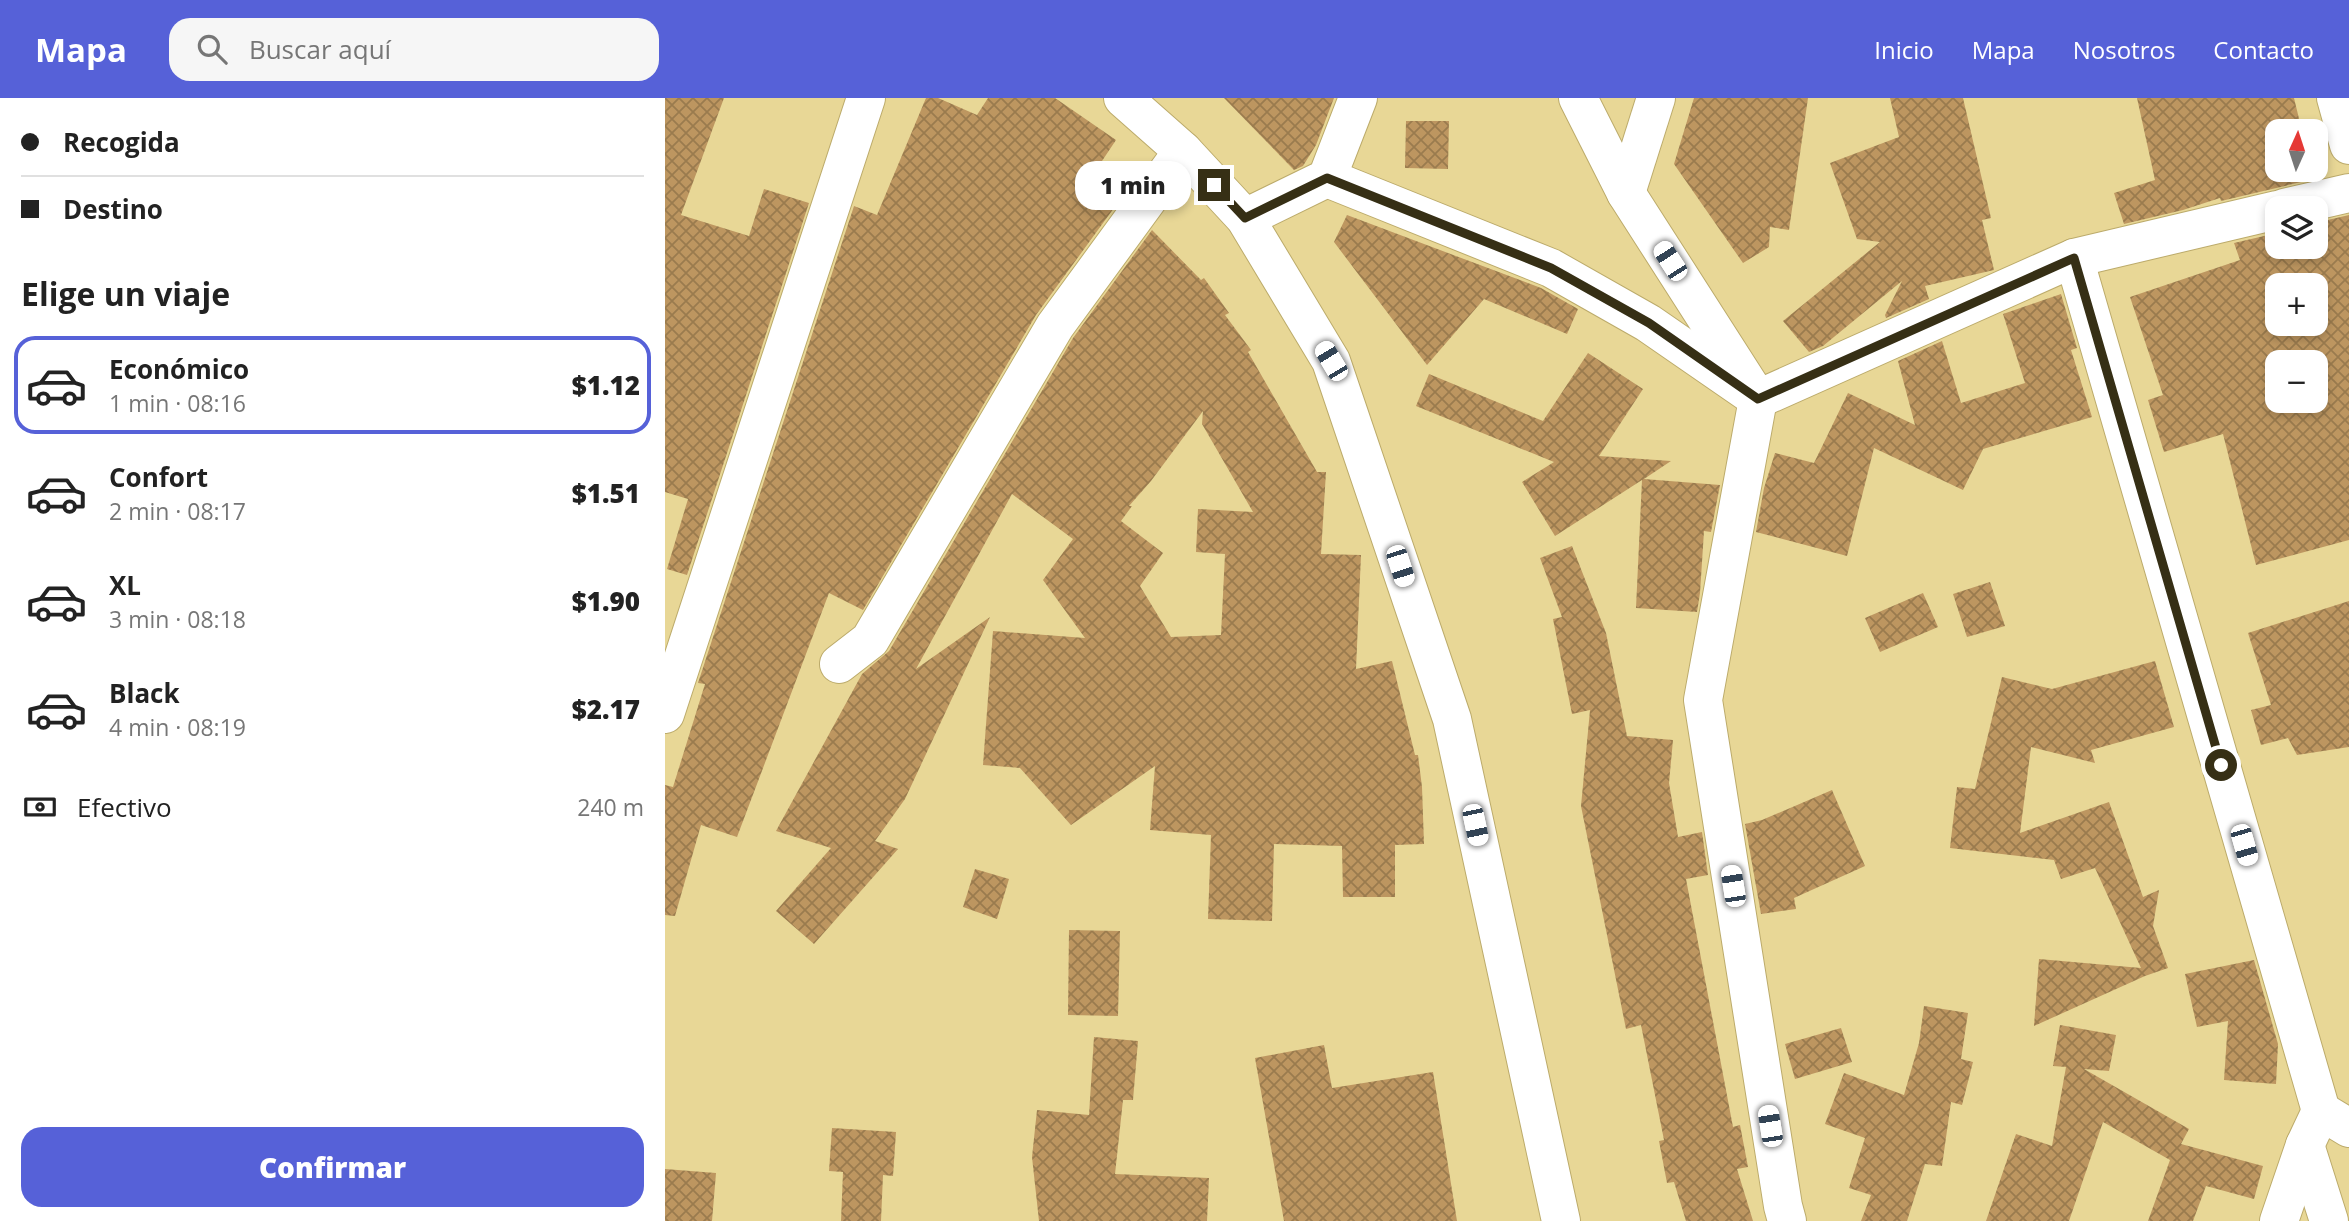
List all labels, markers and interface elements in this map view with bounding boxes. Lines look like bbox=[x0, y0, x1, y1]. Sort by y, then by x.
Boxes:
search box bbox=[169, 18, 659, 81]
text: Mapa bbox=[35, 27, 127, 72]
icon: search bbox=[193, 30, 231, 68]
text: Buscar aquí bbox=[249, 31, 391, 67]
text: Inicio bbox=[1874, 33, 1934, 66]
text: Mapa bbox=[1972, 33, 2035, 66]
text: Nosotros bbox=[2073, 33, 2175, 66]
text: Contacto bbox=[2213, 33, 2314, 66]
north arrow bbox=[2265, 119, 2327, 182]
map controls bbox=[2265, 119, 2328, 413]
text: Recogida bbox=[63, 124, 180, 160]
callout: 1 min bbox=[1074, 160, 1189, 210]
text: 1 min bbox=[1100, 169, 1166, 201]
route end bbox=[1198, 169, 1230, 201]
text: Destino bbox=[63, 191, 163, 227]
button: layers bbox=[2265, 196, 2328, 259]
car bbox=[1650, 238, 1691, 284]
text: Elige un viaje bbox=[21, 272, 230, 315]
button: + bbox=[2265, 273, 2328, 336]
car bbox=[1312, 338, 1351, 384]
button: − bbox=[2265, 350, 2328, 413]
text: Económico bbox=[109, 351, 249, 387]
icon: car bbox=[25, 354, 88, 417]
text: $1.12 bbox=[572, 367, 640, 403]
text: 1 min · 08:16 bbox=[109, 387, 246, 419]
text: Confort bbox=[109, 459, 208, 495]
icon: car bbox=[25, 462, 88, 525]
text: $1.51 bbox=[572, 475, 640, 511]
text: 2 min · 08:17 bbox=[109, 495, 246, 527]
car bbox=[1384, 543, 1417, 589]
text: XL bbox=[109, 567, 141, 603]
icon: car bbox=[25, 570, 88, 633]
text: $1.90 bbox=[572, 583, 640, 619]
text: 3 min · 08:18 bbox=[109, 603, 246, 635]
text: Black bbox=[109, 675, 180, 711]
icon: car bbox=[25, 678, 88, 741]
text: $2.17 bbox=[572, 691, 640, 727]
text: 4 min · 08:19 bbox=[109, 711, 246, 743]
route start bbox=[2205, 749, 2237, 781]
icon: cash bbox=[21, 788, 59, 826]
text: Efectivo bbox=[77, 789, 172, 825]
text: 240 m bbox=[577, 791, 644, 823]
car bbox=[1461, 802, 1490, 848]
car bbox=[2229, 822, 2260, 868]
car bbox=[1720, 864, 1747, 908]
car bbox=[1757, 1104, 1784, 1148]
button: Confirmar bbox=[21, 1127, 644, 1207]

